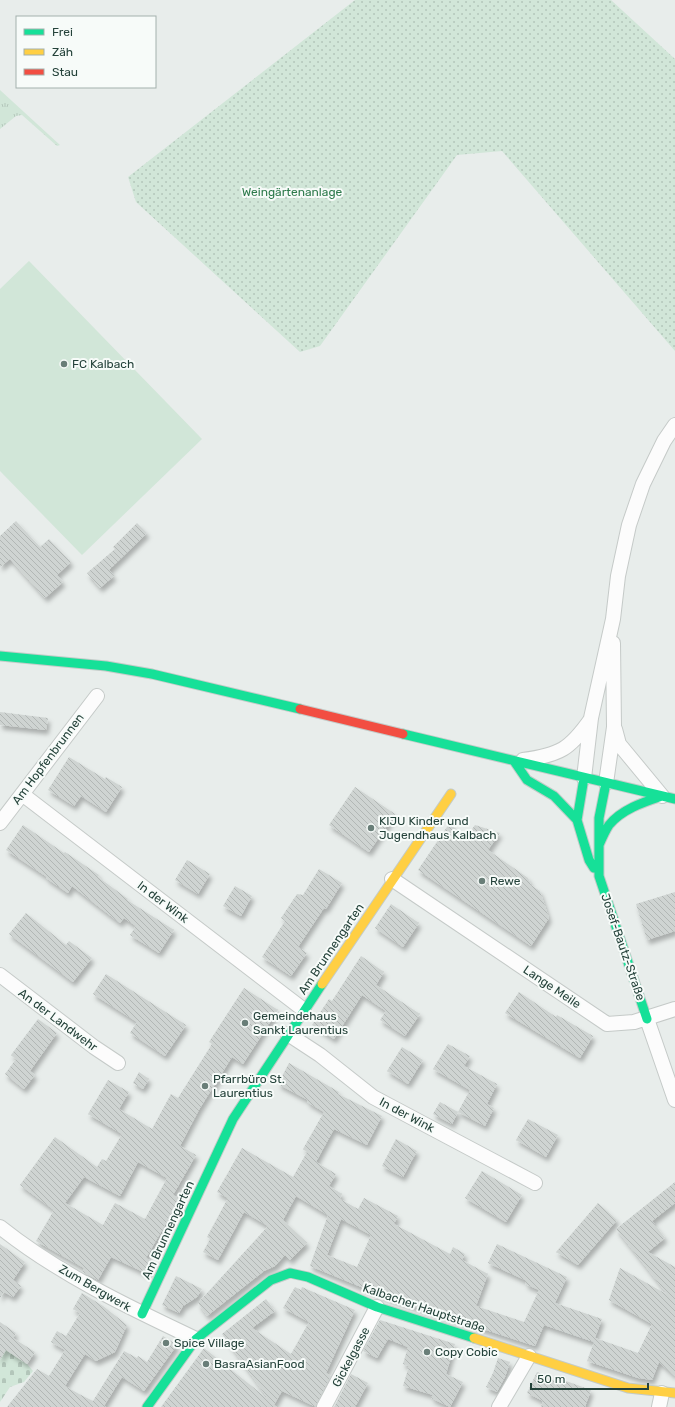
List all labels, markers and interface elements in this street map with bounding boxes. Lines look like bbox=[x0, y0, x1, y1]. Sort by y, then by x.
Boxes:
legend bbox=[16, 16, 156, 88]
text: Frei bbox=[52, 25, 73, 39]
text: Zäh bbox=[52, 45, 73, 59]
text: Stau bbox=[52, 65, 78, 79]
park label: Weingärtenanlage bbox=[242, 185, 343, 199]
place label: FC Kalbach bbox=[72, 357, 134, 371]
marker: FC Kalbach bbox=[59, 359, 69, 369]
street label: Am Hopfenbrunnen bbox=[9, 711, 87, 807]
place label: KIJU Kinder und Jugendhaus Kalbach bbox=[379, 814, 497, 842]
marker: KIJU Kinder und Jugendhaus Kalbach bbox=[366, 823, 376, 833]
place label: Rewe bbox=[490, 874, 521, 888]
marker: Rewe bbox=[477, 876, 487, 886]
street label: In der Wink bbox=[135, 878, 192, 926]
street label: Josef-Bautz-Straße bbox=[598, 892, 648, 1003]
street label: Am Brunnengarten bbox=[295, 901, 367, 997]
street label: Lange Meile bbox=[521, 963, 584, 1011]
street label: An der Landwehr bbox=[16, 986, 101, 1054]
place label: Gemeindehaus Sankt Laurentius bbox=[253, 1009, 348, 1037]
marker: Gemeindehaus Sankt Laurentius bbox=[240, 1018, 250, 1028]
place label: Pfarrbüro St. Laurentius bbox=[213, 1072, 285, 1100]
marker: Pfarrbüro St. Laurentius bbox=[200, 1081, 210, 1091]
street label: In der Wink bbox=[377, 1095, 438, 1136]
street label: Am Brunnengarten bbox=[139, 1179, 197, 1281]
street label: Zum Bergwerk bbox=[56, 1262, 134, 1315]
street label: Kalbacher Hauptstraße bbox=[361, 1281, 487, 1336]
street label: Gickelgasse bbox=[329, 1324, 373, 1389]
place label: Spice Village bbox=[174, 1336, 245, 1350]
marker: Spice Village bbox=[161, 1338, 171, 1348]
place label: Copy Cobic bbox=[435, 1345, 498, 1359]
marker: Copy Cobic bbox=[422, 1347, 432, 1357]
place label: BasraAsianFood bbox=[214, 1357, 305, 1371]
marker: BasraAsianFood bbox=[201, 1359, 211, 1369]
scale bar bbox=[531, 1365, 648, 1391]
text: 50 m bbox=[537, 1372, 565, 1386]

